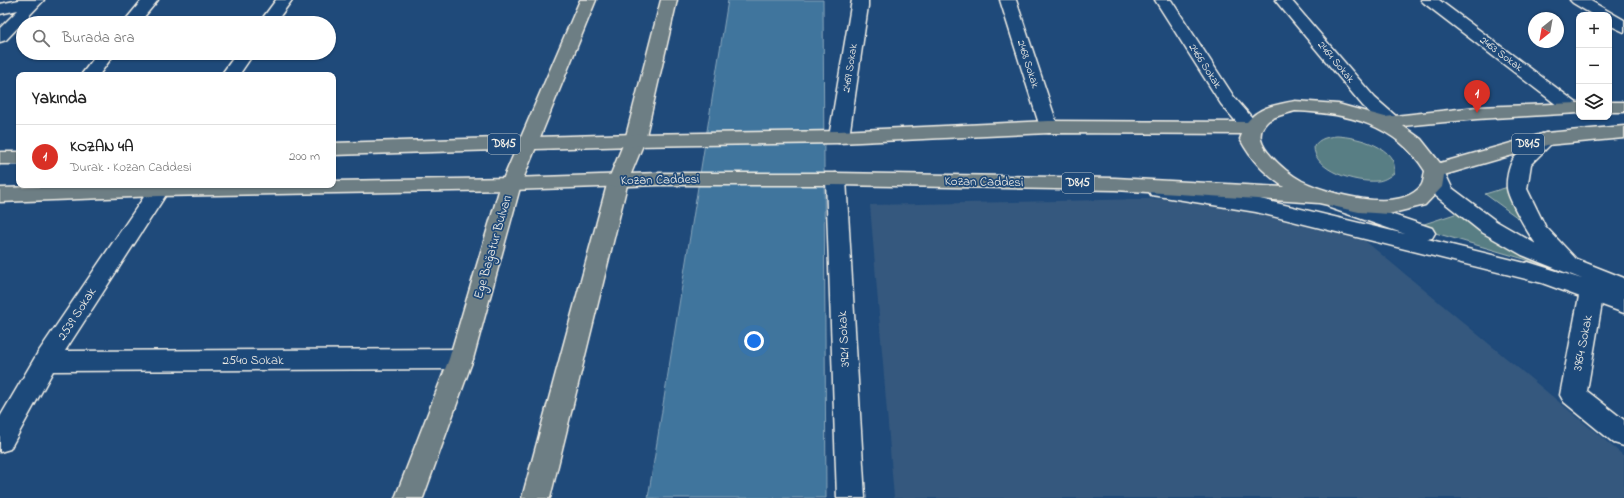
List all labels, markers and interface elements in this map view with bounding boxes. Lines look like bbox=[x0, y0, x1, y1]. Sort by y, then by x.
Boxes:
north arrow bbox=[1528, 12, 1564, 48]
map controls bbox=[1576, 12, 1612, 120]
button: + bbox=[1576, 12, 1612, 48]
search box bbox=[16, 16, 336, 60]
icon: search bbox=[30, 27, 52, 49]
text: Burada ara bbox=[62, 27, 135, 49]
street label: 2463 Sokak bbox=[1476, 33, 1526, 76]
street label: 2468 Sokak bbox=[1013, 38, 1043, 90]
street label: 2464 Sokak bbox=[1314, 38, 1358, 86]
street label: 2466 Sokak bbox=[1185, 40, 1226, 92]
street label: 2469 Sokak bbox=[838, 42, 862, 93]
button: − bbox=[1576, 48, 1612, 84]
pin: 1 bbox=[1464, 80, 1490, 113]
button: layers bbox=[1576, 84, 1612, 120]
text: Yakında bbox=[32, 86, 87, 111]
road number: D815 bbox=[488, 134, 520, 154]
road number: D815 bbox=[1512, 134, 1544, 154]
text: KOZAN 4A bbox=[70, 136, 133, 158]
text: 1 bbox=[43, 147, 47, 166]
text: 200 m bbox=[289, 147, 320, 166]
text: Durak · Kozan Caddesi bbox=[70, 158, 192, 177]
street label: Kozan Caddesi bbox=[620, 170, 700, 190]
street label: Kozan Caddesi bbox=[944, 172, 1024, 192]
road number: D815 bbox=[1062, 173, 1094, 193]
street label: Ege Bağatur Bulvarı bbox=[469, 193, 518, 301]
street label: 2539 Sokak bbox=[53, 284, 101, 344]
street label: 3921 Sokak bbox=[833, 310, 855, 368]
street label: 3964 Sokak bbox=[1568, 313, 1598, 373]
your location bbox=[744, 331, 764, 351]
street label: 2540 Sokak bbox=[222, 351, 284, 370]

